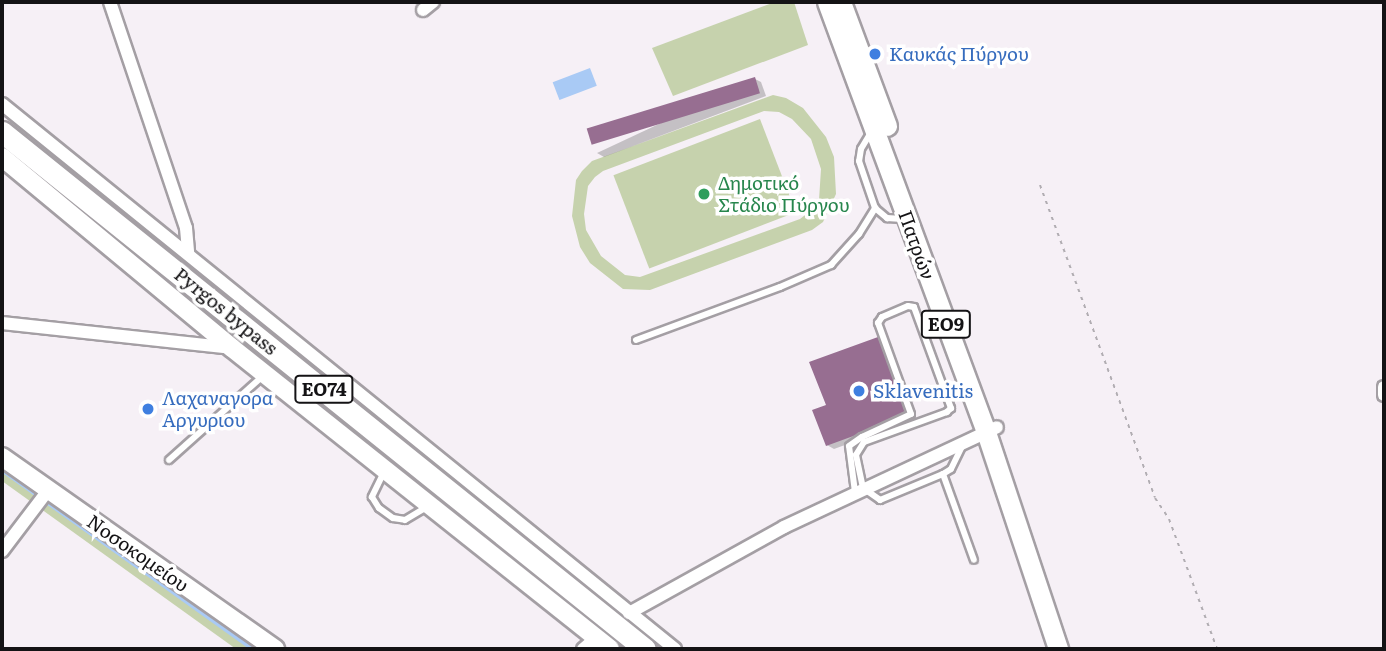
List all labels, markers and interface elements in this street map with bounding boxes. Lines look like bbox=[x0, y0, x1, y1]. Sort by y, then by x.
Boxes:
place label: Καυκάς Πύργου bbox=[889, 43, 1029, 65]
marker: Καυκάς Πύργου bbox=[867, 46, 883, 62]
place label: Δημοτικό Στάδιο Πύργου bbox=[718, 172, 850, 216]
marker: Δημοτικό Στάδιο Πύργου bbox=[696, 186, 712, 202]
street label: Πατρών bbox=[894, 207, 940, 283]
street label: Pyrgos bypass bbox=[170, 263, 282, 359]
road number: ΕΟ9 bbox=[920, 310, 972, 338]
road number: ΕΟ74 bbox=[294, 374, 354, 404]
place label: Sklavenitis bbox=[873, 380, 973, 402]
marker: Sklavenitis bbox=[851, 383, 867, 399]
place label: Λαχαναγορα Αργυριου bbox=[162, 387, 274, 431]
marker: Λαχαναγορα Αργυριου bbox=[140, 401, 156, 417]
street label: Νοσοκομείου bbox=[83, 510, 193, 596]

